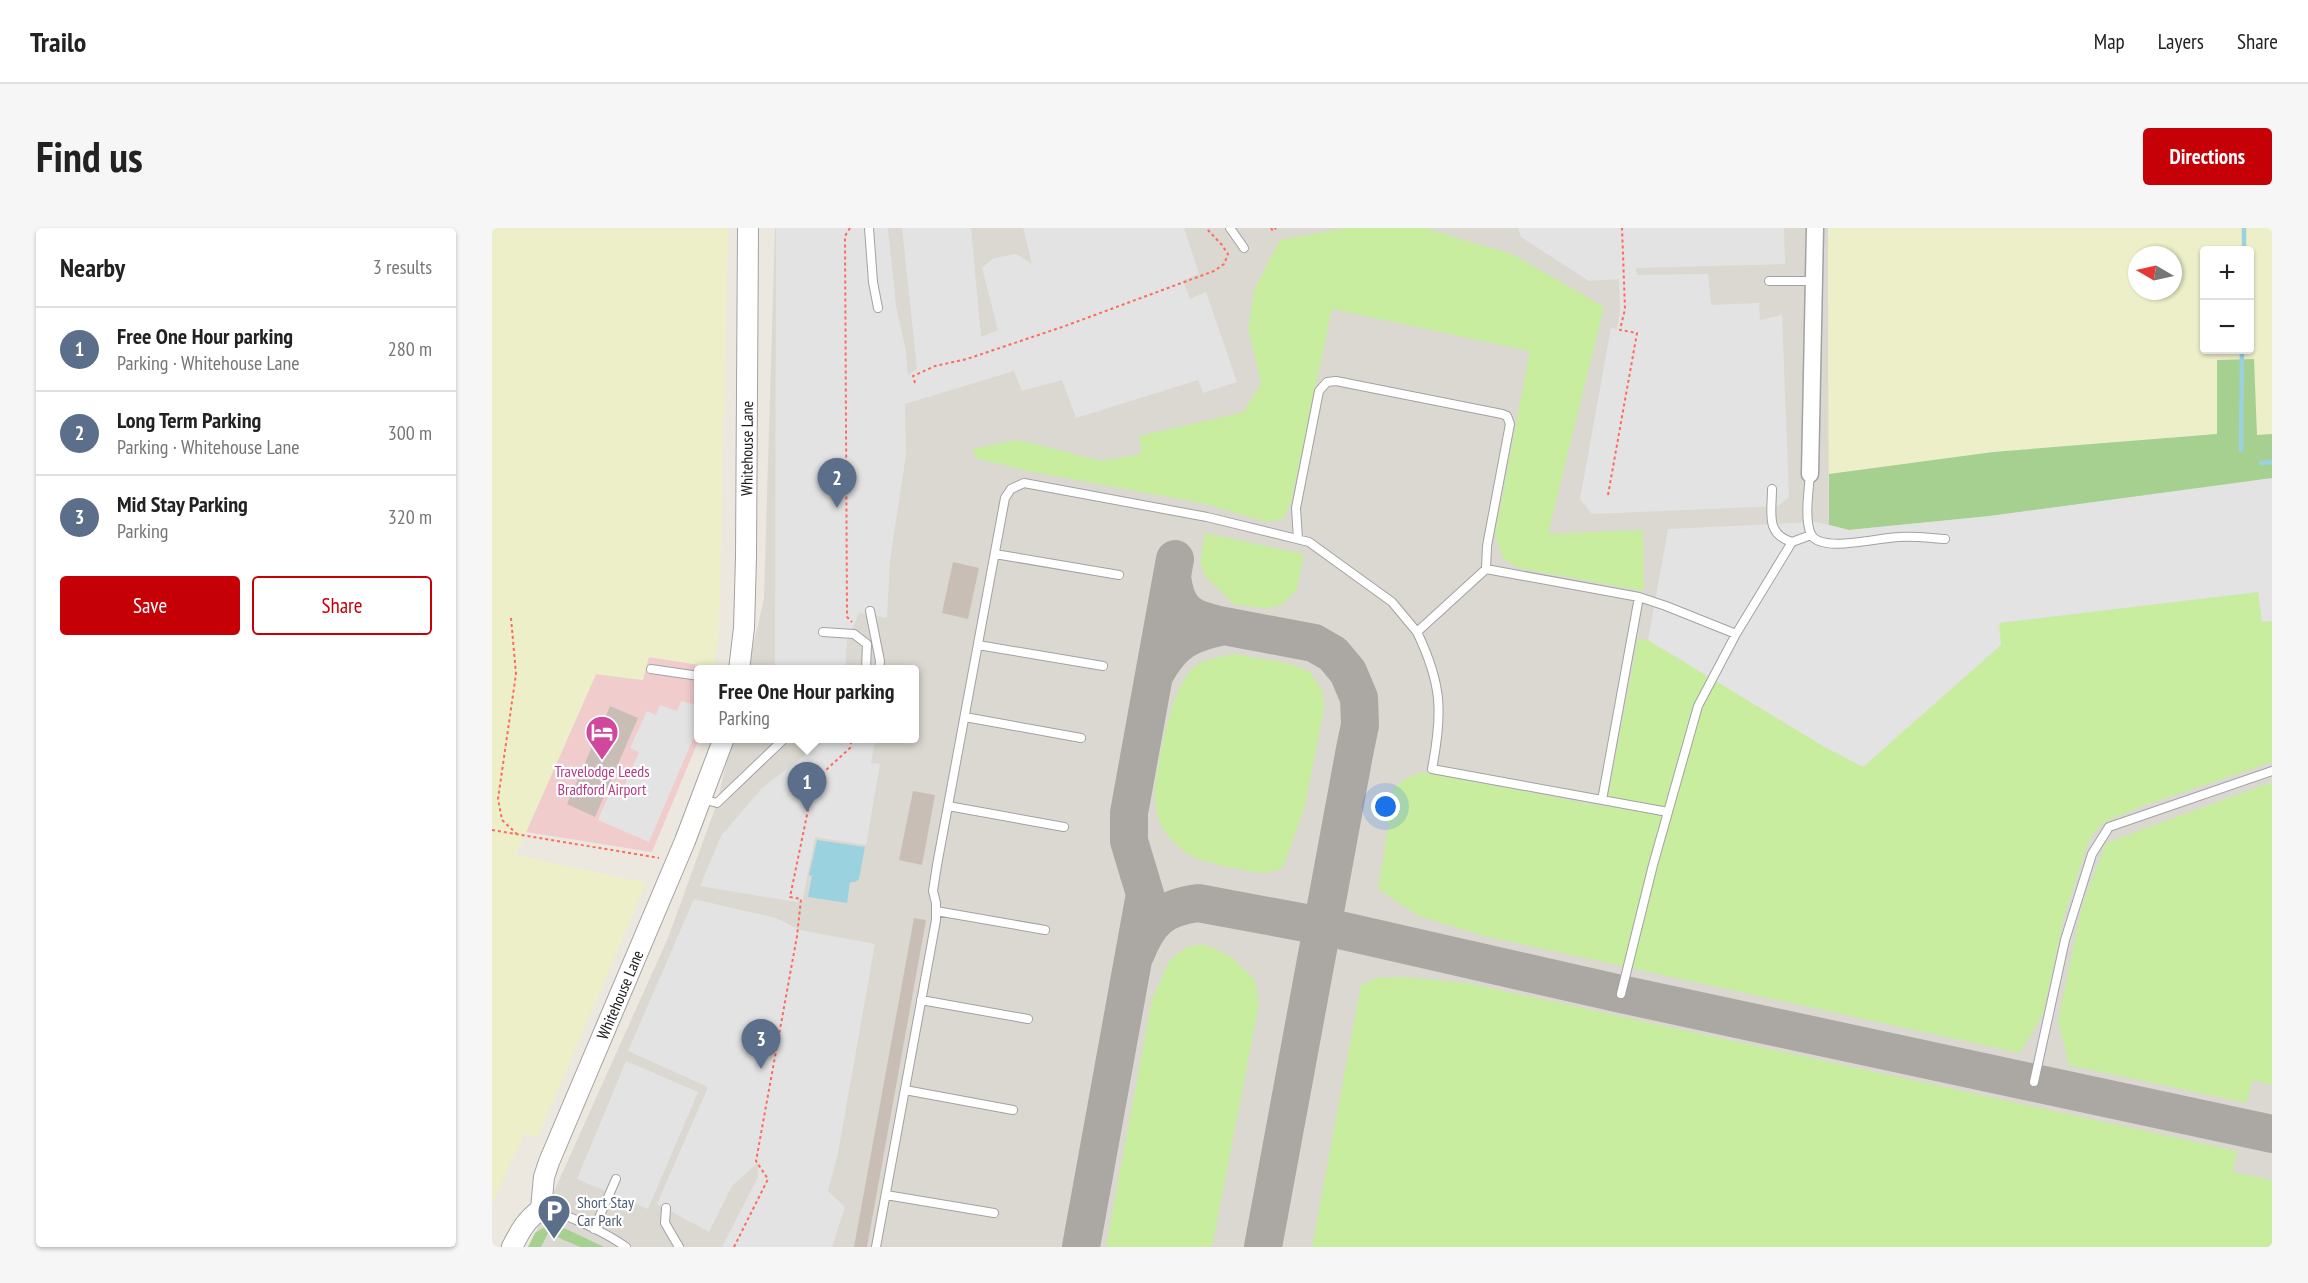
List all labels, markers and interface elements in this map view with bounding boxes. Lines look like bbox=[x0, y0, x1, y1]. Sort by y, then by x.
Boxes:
text: Trailo bbox=[30, 23, 86, 60]
text: Map bbox=[2094, 28, 2125, 55]
text: Layers bbox=[2158, 28, 2204, 55]
text: Share bbox=[2237, 28, 2278, 55]
button: Directions bbox=[2143, 128, 2272, 185]
text: Find us bbox=[36, 129, 143, 184]
north arrow bbox=[2128, 246, 2182, 300]
map controls bbox=[2200, 246, 2254, 354]
button: + bbox=[2200, 246, 2254, 300]
text: Nearby bbox=[60, 251, 125, 284]
text: 3 results bbox=[373, 254, 432, 280]
button: − bbox=[2200, 300, 2254, 354]
text: Free One Hour parking bbox=[117, 322, 293, 350]
text: 1 bbox=[75, 336, 84, 362]
text: 280 m bbox=[388, 336, 432, 362]
text: Parking · Whitehouse Lane bbox=[117, 350, 300, 376]
street label: Whitehouse Lane bbox=[736, 401, 757, 496]
text: Long Term Parking bbox=[117, 406, 261, 434]
text: 2 bbox=[75, 420, 84, 446]
text: 300 m bbox=[388, 420, 432, 446]
text: Parking · Whitehouse Lane bbox=[117, 434, 300, 460]
pin: 2 bbox=[818, 458, 856, 508]
text: Mid Stay Parking bbox=[117, 490, 248, 518]
text: 3 bbox=[75, 504, 84, 530]
text: 320 m bbox=[388, 504, 432, 530]
text: Parking bbox=[117, 518, 168, 544]
button: Save bbox=[60, 576, 240, 635]
button: Share bbox=[252, 576, 432, 635]
popup bbox=[694, 665, 919, 743]
text: Free One Hour parking bbox=[718, 677, 895, 705]
text: Parking bbox=[718, 705, 770, 731]
hotel icon: Travelodge Leeds Bradford Airport bbox=[584, 714, 620, 761]
place label: Travelodge Leeds Bradford Airport bbox=[554, 761, 650, 799]
pin: 1 bbox=[788, 762, 826, 812]
your location bbox=[1371, 792, 1400, 821]
street label: Whitehouse Lane bbox=[592, 947, 648, 1042]
pin: 3 bbox=[742, 1020, 780, 1069]
place label: Short Stay Car Park bbox=[577, 1192, 634, 1230]
parking icon: Short Stay Car Park bbox=[536, 1193, 572, 1240]

